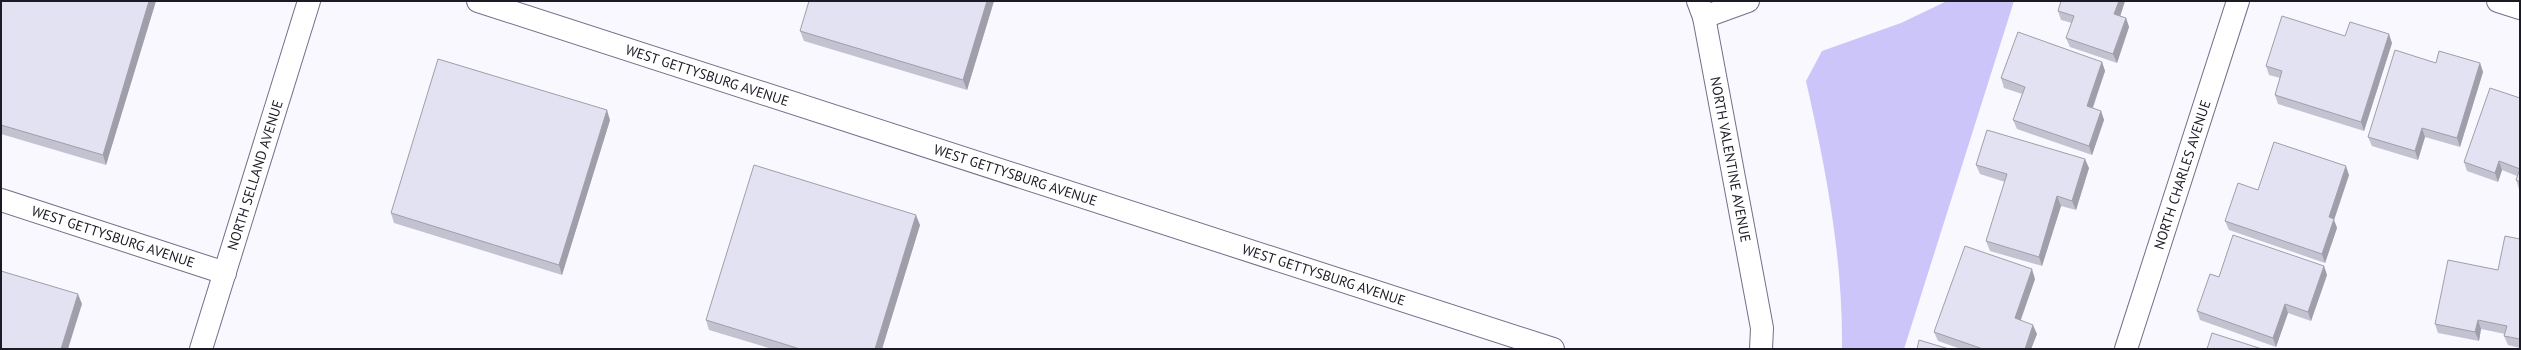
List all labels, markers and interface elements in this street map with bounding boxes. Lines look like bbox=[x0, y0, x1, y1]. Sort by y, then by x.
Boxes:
street label: WEST GETTYSBURG AVENUE bbox=[623, 40, 791, 110]
street label: NORTH VALENTINE AVENUE bbox=[1706, 75, 1755, 244]
street label: NORTH SELLAND AVENUE bbox=[223, 98, 287, 252]
street label: NORTH CHARLES AVENUE bbox=[2150, 98, 2215, 252]
street label: WEST GETTYSBURG AVENUE bbox=[932, 140, 1099, 210]
street label: WEST GETTYSBURG AVENUE bbox=[29, 202, 197, 272]
street label: WEST GETTYSBURG AVENUE bbox=[1240, 240, 1408, 310]

